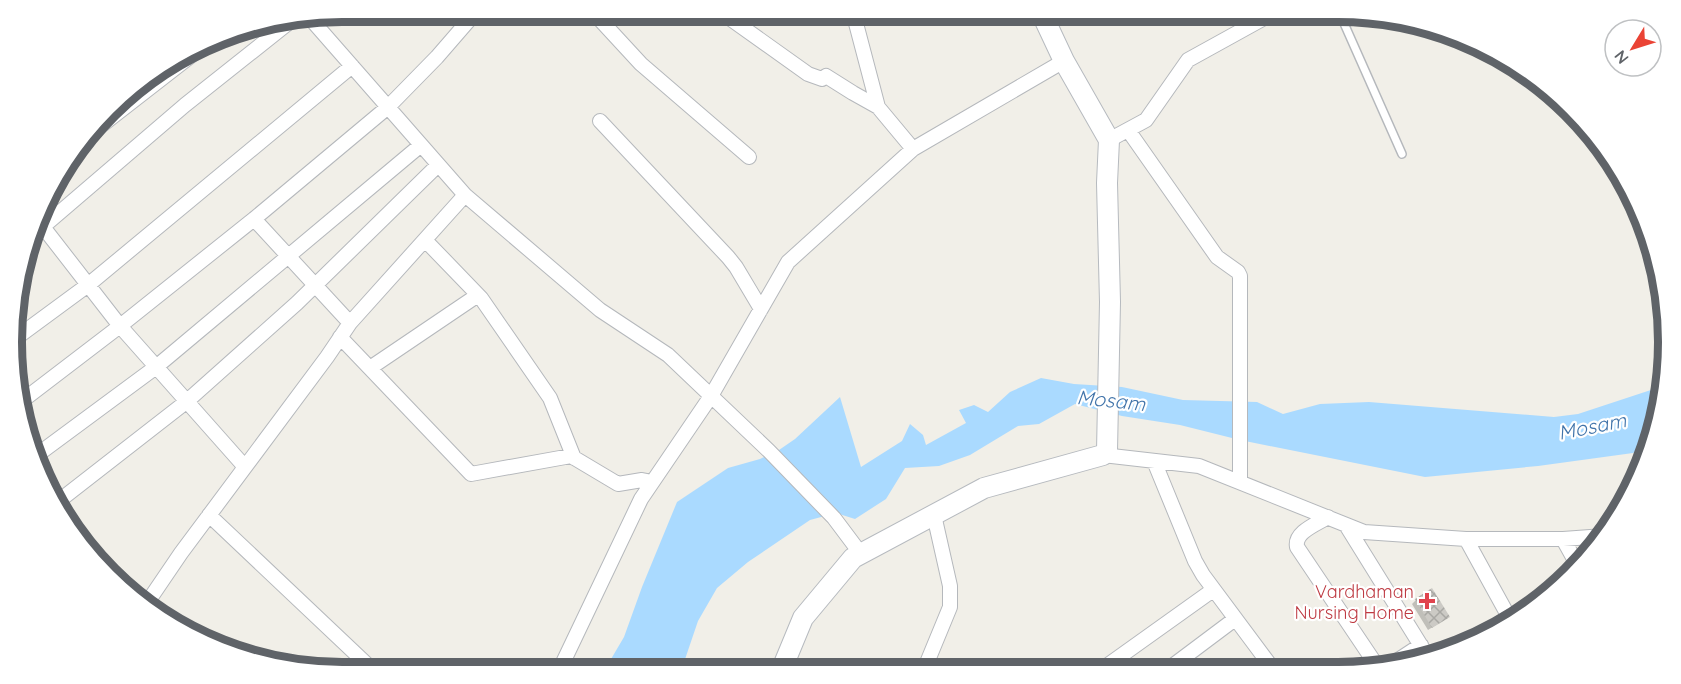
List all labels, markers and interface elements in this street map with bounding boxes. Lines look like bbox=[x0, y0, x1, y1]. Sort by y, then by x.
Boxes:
north arrow bbox=[1603, 18, 1663, 78]
text: N bbox=[1610, 46, 1633, 68]
water label: Mosam bbox=[1076, 384, 1147, 416]
water label: Mosam bbox=[1556, 407, 1629, 445]
place label: Vardhaman Nursing Home bbox=[1294, 580, 1414, 624]
marker: Vardhaman Nursing Home bbox=[1418, 592, 1436, 610]

